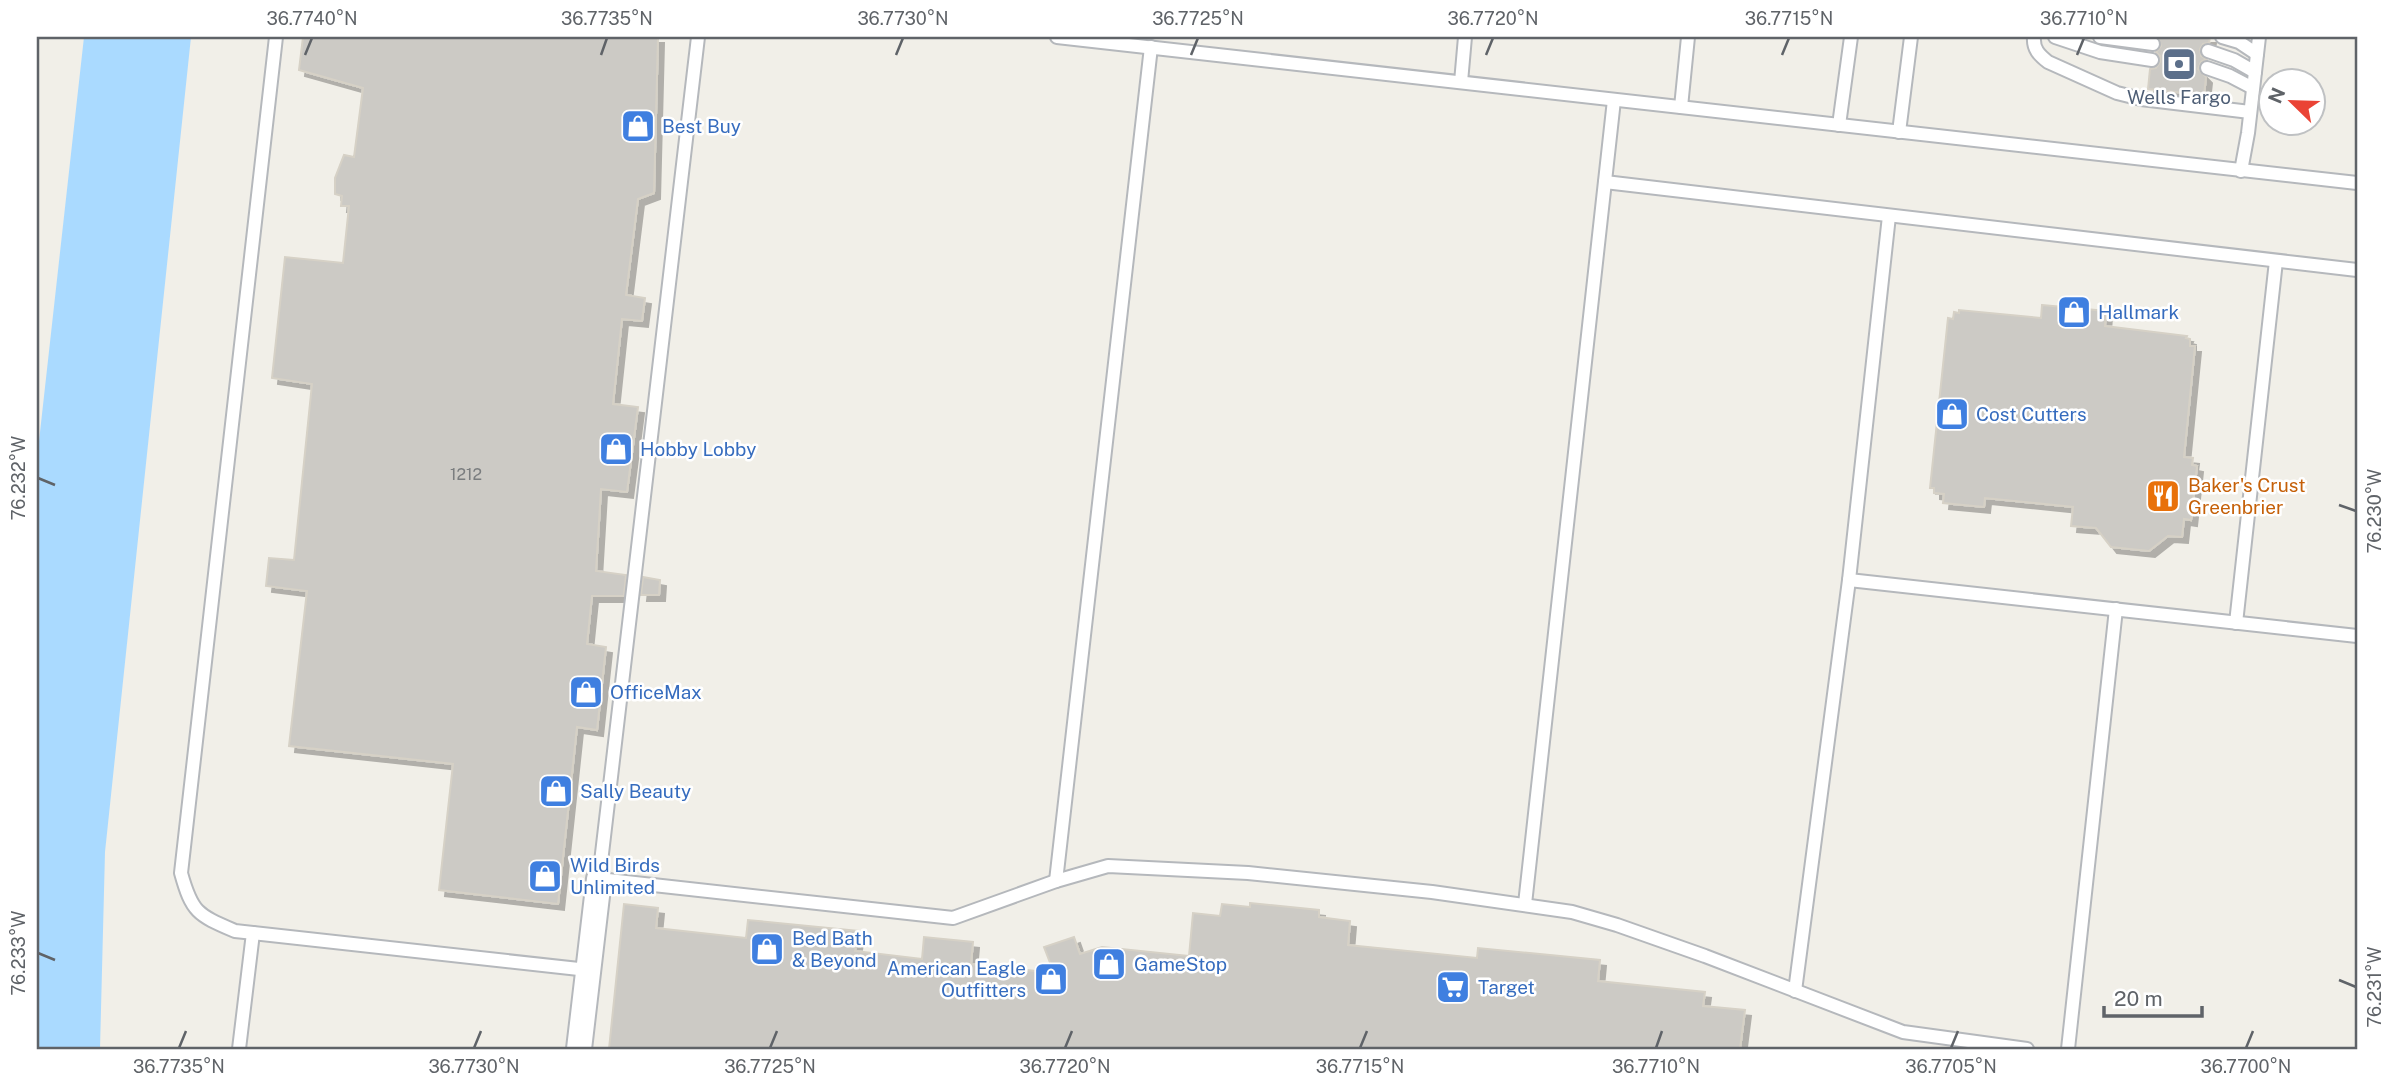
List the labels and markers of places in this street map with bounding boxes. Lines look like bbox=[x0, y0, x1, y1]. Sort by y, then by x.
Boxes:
bank icon: Wells Fargo bbox=[2160, 45, 2198, 83]
place label: Wells Fargo bbox=[2127, 86, 2231, 108]
shop icon: Best Buy bbox=[619, 107, 657, 145]
place label: Best Buy bbox=[662, 115, 741, 137]
shop icon: Hallmark bbox=[2055, 293, 2093, 331]
place label: Hallmark bbox=[2098, 301, 2179, 323]
shop icon: Cost Cutters bbox=[1933, 395, 1971, 433]
place label: Cost Cutters bbox=[1976, 403, 2087, 425]
shop icon: Hobby Lobby bbox=[597, 430, 635, 468]
place label: Hobby Lobby bbox=[640, 438, 756, 460]
place label: Baker's Crust Greenbrier bbox=[2188, 474, 2306, 518]
restaurant icon: Baker's Crust Greenbrier bbox=[2144, 477, 2182, 515]
shop icon: OfficeMax bbox=[567, 673, 605, 711]
place label: OfficeMax bbox=[610, 681, 702, 703]
shop icon: Sally Beauty bbox=[537, 772, 575, 810]
place label: Sally Beauty bbox=[580, 780, 691, 802]
place label: Wild Birds Unlimited bbox=[570, 854, 660, 898]
shop icon: Wild Birds Unlimited bbox=[526, 857, 564, 895]
place label: Bed Bath & Beyond bbox=[792, 927, 877, 971]
shop icon: Bed Bath & Beyond bbox=[748, 930, 786, 968]
shop icon: GameStop bbox=[1090, 945, 1128, 983]
place label: GameStop bbox=[1134, 953, 1227, 975]
place label: American Eagle Outfitters bbox=[887, 957, 1026, 1001]
shop icon: American Eagle Outfitters bbox=[1032, 960, 1070, 998]
supermarket icon: Target bbox=[1434, 968, 1472, 1006]
place label: Target bbox=[1478, 976, 1535, 998]

